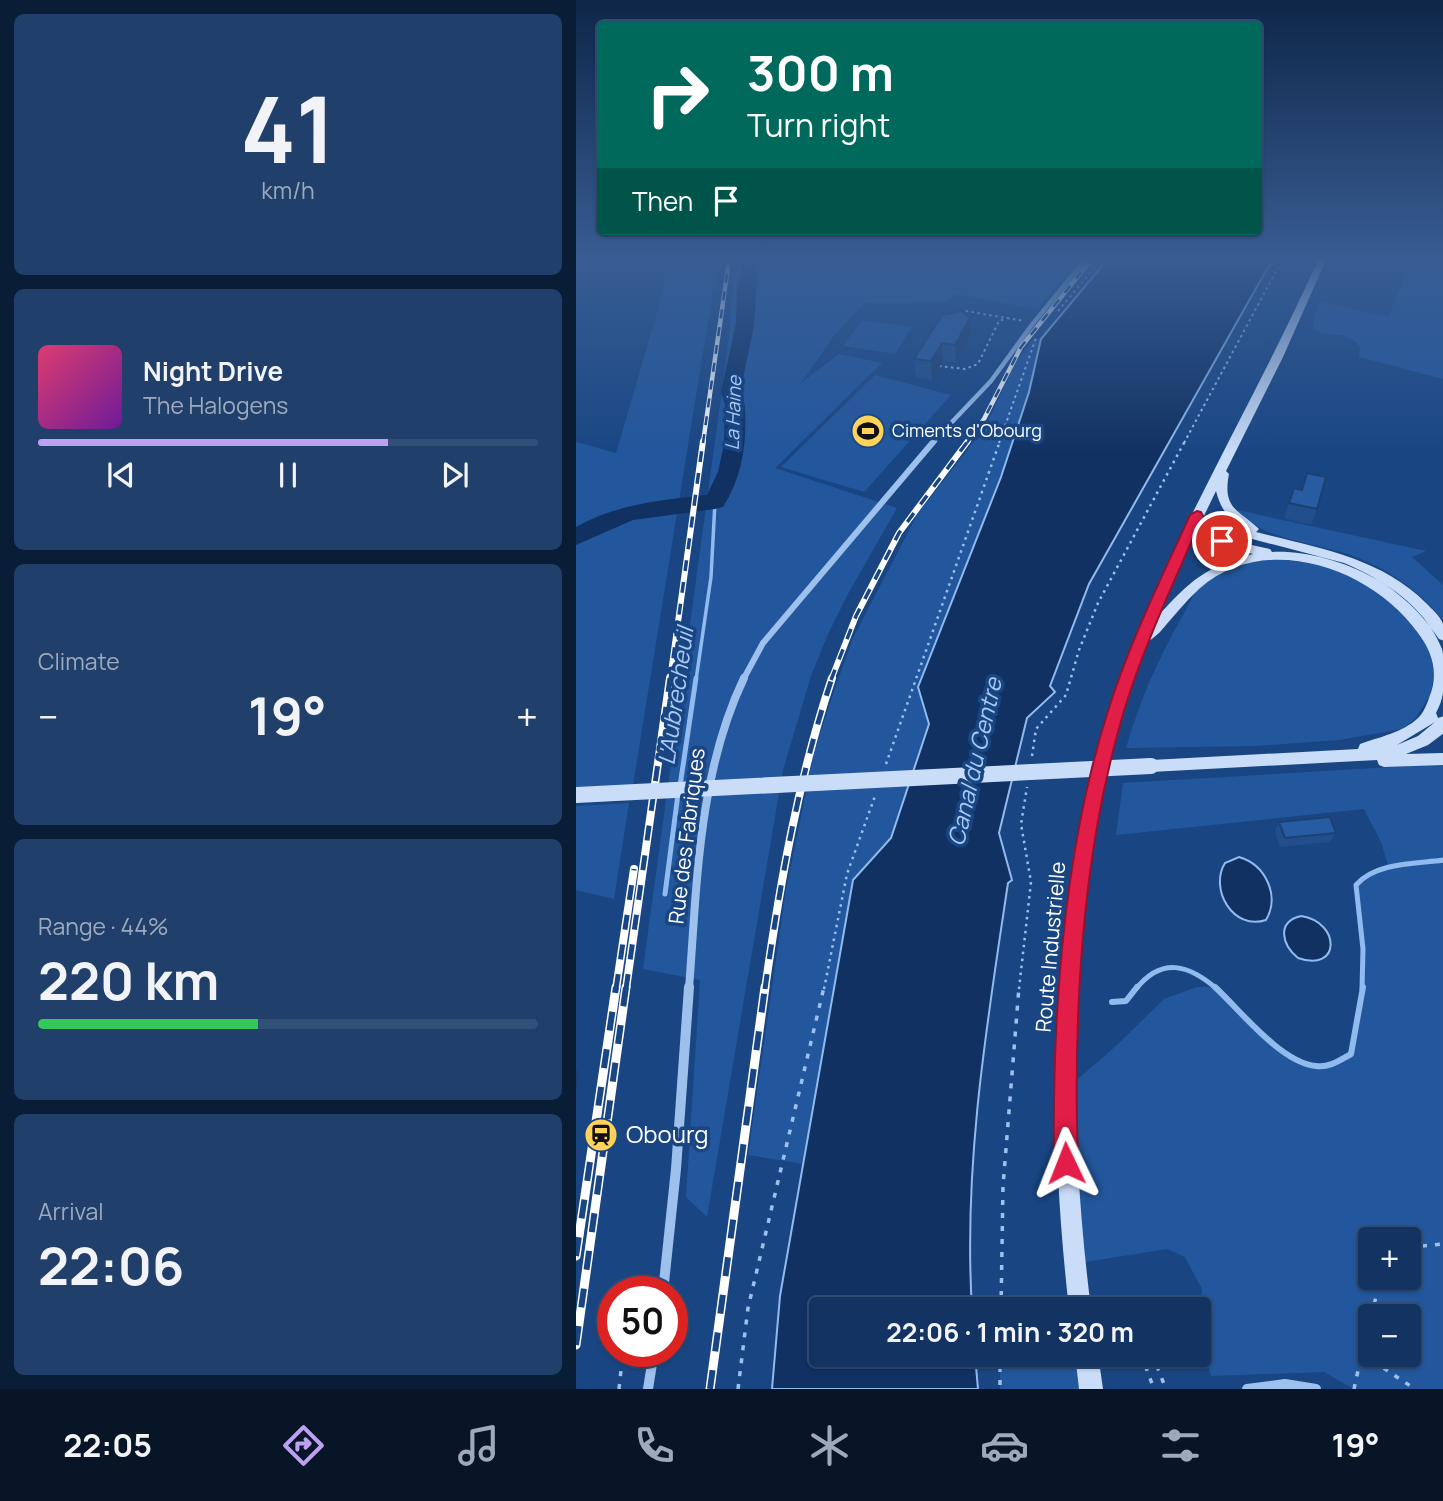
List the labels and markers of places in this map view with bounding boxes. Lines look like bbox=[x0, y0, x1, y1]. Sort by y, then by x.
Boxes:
sports icon: Ciments d'Obourg bbox=[849, 412, 887, 450]
place label: Ciments d'Obourg bbox=[892, 418, 1042, 442]
pin bbox=[1192, 511, 1252, 571]
station icon: Obourg bbox=[582, 1116, 620, 1154]
place label: Obourg bbox=[626, 1117, 708, 1150]

